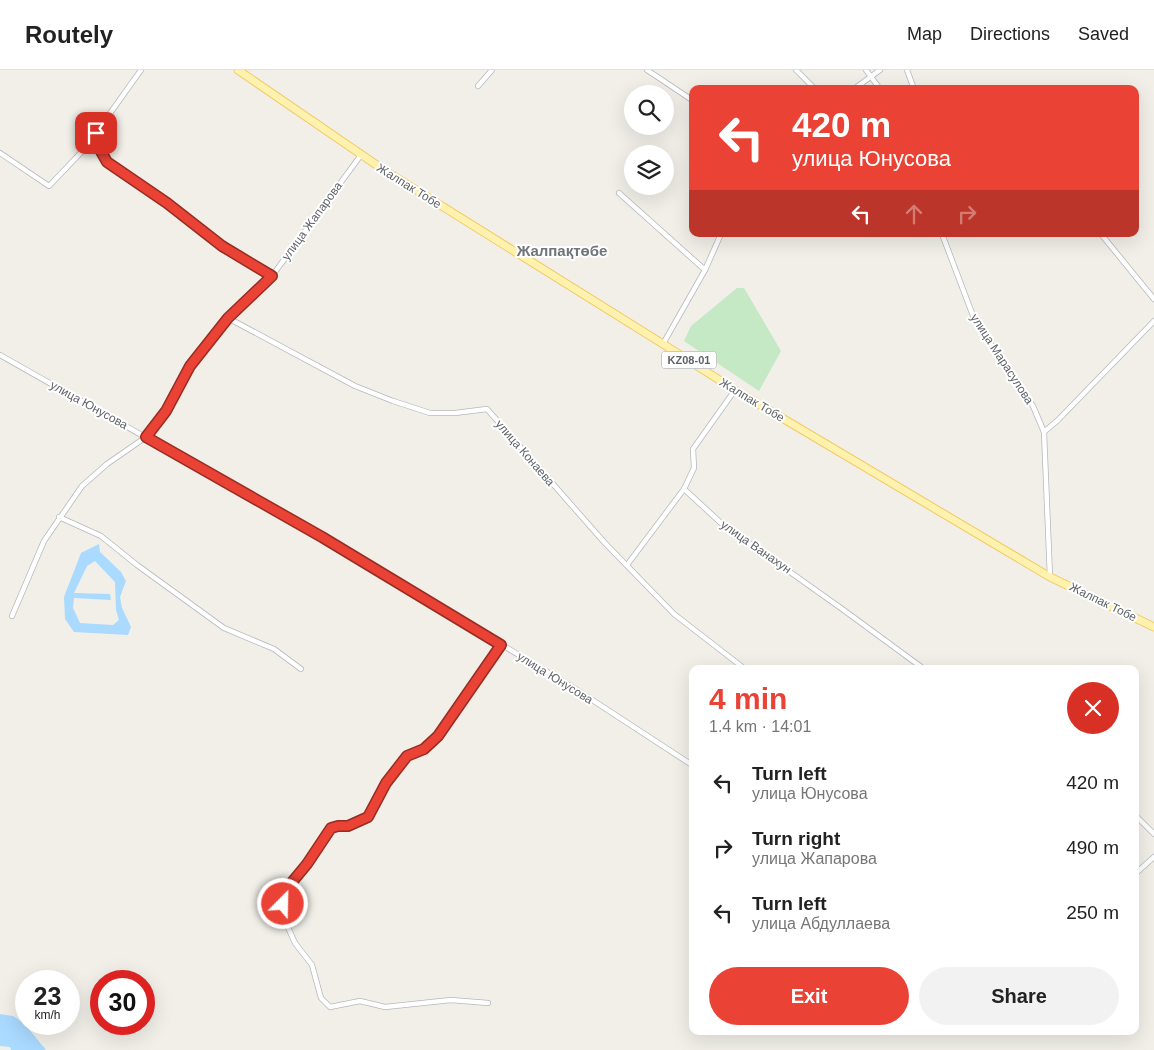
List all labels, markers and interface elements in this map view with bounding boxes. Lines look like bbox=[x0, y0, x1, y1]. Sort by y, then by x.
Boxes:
text: Routely bbox=[25, 21, 113, 48]
text: Map bbox=[907, 24, 942, 44]
text: Directions bbox=[970, 24, 1050, 44]
text: Saved bbox=[1078, 24, 1129, 44]
map controls bbox=[624, 85, 674, 195]
button: search bbox=[624, 85, 674, 135]
icon: left bbox=[709, 105, 774, 170]
text: 420 m bbox=[792, 105, 891, 144]
pin bbox=[75, 112, 117, 154]
icon: arrive bbox=[82, 119, 110, 147]
button: layers bbox=[624, 145, 674, 195]
text: улица Юнусова bbox=[792, 146, 951, 171]
street label: Жалпак Тобе bbox=[374, 161, 444, 211]
street label: улица Жапарова bbox=[279, 179, 345, 263]
icon: left bbox=[847, 200, 875, 228]
icon: ahead bbox=[900, 200, 928, 228]
icon: right bbox=[953, 200, 981, 228]
district label: Жалпақтөбе bbox=[516, 242, 607, 259]
street label: улица Марасулова bbox=[968, 311, 1037, 407]
road number: KZ08-01 bbox=[662, 352, 716, 368]
street label: Жалпак Тобе bbox=[717, 375, 787, 425]
street label: улица Юнусова bbox=[48, 378, 131, 432]
street label: улица Конаева bbox=[493, 417, 558, 489]
street label: улица Ванахун bbox=[718, 517, 794, 577]
street label: Жалпак Тобе bbox=[1067, 580, 1139, 624]
street label: улица Юнусова bbox=[515, 649, 596, 707]
text: 4 min bbox=[709, 682, 787, 715]
button: close bbox=[1067, 682, 1119, 734]
text: 1.4 km · 14:01 bbox=[709, 718, 811, 735]
text: Turn left bbox=[752, 763, 827, 784]
icon: left bbox=[709, 769, 737, 797]
text: 420 m bbox=[1066, 772, 1119, 793]
text: улица Юнусова bbox=[752, 785, 868, 802]
text: Turn right bbox=[752, 828, 840, 849]
icon: right bbox=[709, 834, 737, 862]
text: 490 m bbox=[1066, 837, 1119, 858]
text: улица Жапарова bbox=[752, 850, 877, 867]
position arrow bbox=[256, 877, 308, 929]
text: Turn left bbox=[752, 893, 827, 914]
icon: left bbox=[709, 899, 737, 927]
text: 250 m bbox=[1066, 902, 1119, 923]
text: улица Абдуллаева bbox=[752, 915, 890, 932]
button: Exit bbox=[709, 967, 909, 1025]
button: Share bbox=[919, 967, 1119, 1025]
speed limit sign: 30 bbox=[90, 970, 155, 1035]
text: 23 bbox=[34, 982, 61, 1010]
text: km/h bbox=[34, 1008, 61, 1022]

